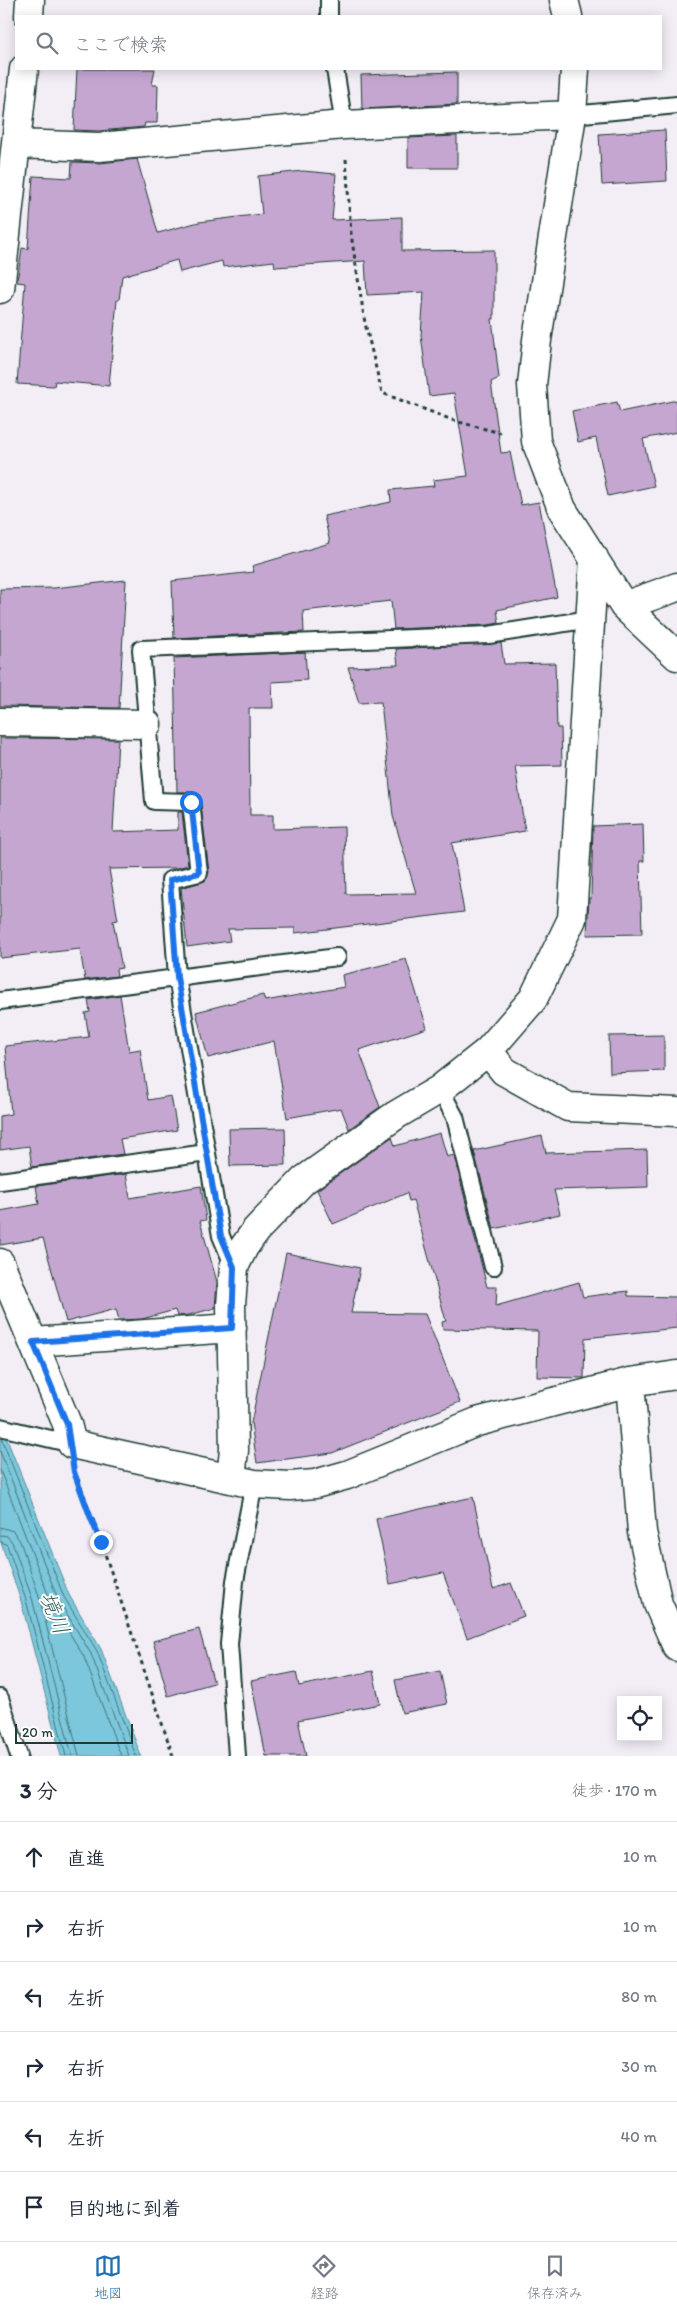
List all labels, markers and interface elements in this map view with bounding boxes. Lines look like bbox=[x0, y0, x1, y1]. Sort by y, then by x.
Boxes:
search box bbox=[15, 15, 662, 70]
icon: search bbox=[33, 29, 61, 57]
text: ここで検索 bbox=[73, 33, 168, 56]
route start bbox=[180, 791, 203, 814]
route end bbox=[90, 1531, 113, 1554]
water label: 境川 bbox=[35, 1588, 75, 1638]
map controls bbox=[617, 1696, 662, 1741]
button: locate bbox=[617, 1696, 662, 1741]
scale bar bbox=[15, 1721, 132, 1744]
text: 20 m bbox=[22, 1724, 53, 1741]
text: 3 分 bbox=[20, 1778, 57, 1803]
text: 徒歩 · 170 m bbox=[572, 1781, 657, 1800]
icon: ahead bbox=[20, 1843, 48, 1871]
text: 直進 bbox=[67, 1847, 105, 1870]
text: 10 m bbox=[623, 1847, 657, 1866]
icon: right bbox=[20, 1913, 48, 1941]
text: 右折 bbox=[67, 1917, 105, 1940]
text: 10 m bbox=[623, 1917, 657, 1936]
icon: left bbox=[20, 1983, 48, 2011]
text: 左折 bbox=[67, 1987, 105, 2010]
text: 80 m bbox=[621, 1987, 657, 2006]
icon: right bbox=[20, 2053, 48, 2081]
text: 右折 bbox=[67, 2057, 105, 2080]
text: 30 m bbox=[621, 2057, 657, 2076]
icon: left bbox=[20, 2123, 48, 2151]
text: 左折 bbox=[67, 2127, 105, 2150]
text: 40 m bbox=[620, 2127, 657, 2146]
icon: arrive bbox=[20, 2193, 48, 2221]
text: 目的地に到着 bbox=[67, 2197, 181, 2220]
tab: 地図 bbox=[94, 2252, 122, 2302]
tab: 経路 bbox=[310, 2252, 338, 2302]
tab: 保存済み bbox=[527, 2252, 583, 2302]

